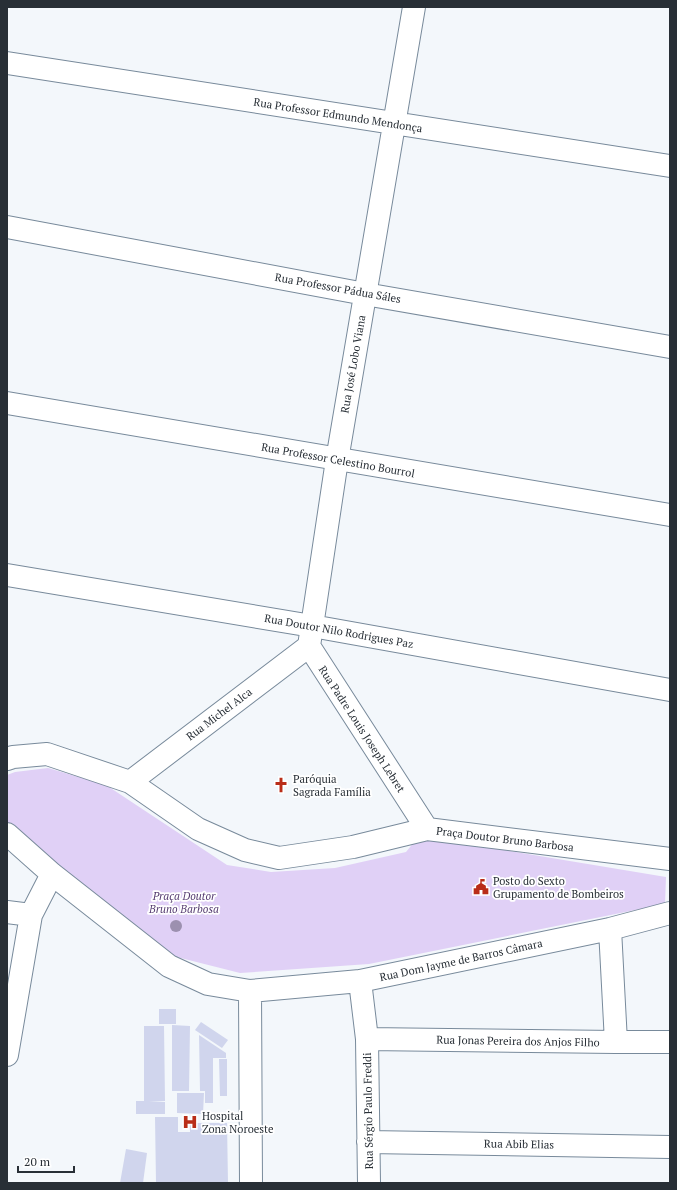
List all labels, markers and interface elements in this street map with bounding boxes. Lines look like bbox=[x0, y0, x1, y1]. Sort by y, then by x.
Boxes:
street label: Rua Professor Edmundo Mendonça bbox=[253, 95, 424, 135]
street label: Rua Professor Pádua Sáles bbox=[274, 270, 402, 306]
street label: Rua José Lobo Viana bbox=[337, 313, 369, 414]
street label: Rua Professor Celestino Bourrol bbox=[260, 440, 416, 480]
street label: Rua Doutor Nilo Rodrigues Paz bbox=[263, 611, 415, 651]
street label: Rua Padre Louis Joseph Lebret bbox=[316, 663, 408, 795]
street label: Rua Michel Alca bbox=[183, 684, 255, 743]
place label: Paróquia Sagrada Família bbox=[293, 772, 371, 799]
church icon: Paróquia Sagrada Família bbox=[272, 776, 290, 794]
street label: Praça Doutor Bruno Barbosa bbox=[435, 824, 575, 854]
place label: Posto do Sexto Grupamento de Bombeiros bbox=[493, 874, 624, 901]
public building icon: Posto do Sexto Grupamento de Bombeiros bbox=[472, 878, 490, 896]
park label: Praça Doutor Bruno Barbosa bbox=[148, 889, 219, 916]
street label: Rua Dom Jayme de Barros Câmara bbox=[378, 936, 544, 984]
street label: Rua Jonas Pereira dos Anjos Filho bbox=[436, 1033, 600, 1049]
street label: Rua Sérgio Paulo Freddi bbox=[360, 1052, 376, 1170]
place label: Hospital Zona Noroeste bbox=[202, 1109, 274, 1136]
hospital icon: Hospital Zona Noroeste bbox=[181, 1113, 199, 1131]
street label: Rua Abib Elias bbox=[484, 1136, 554, 1152]
scale bar bbox=[18, 1148, 74, 1174]
text: 20 m bbox=[24, 1154, 51, 1169]

